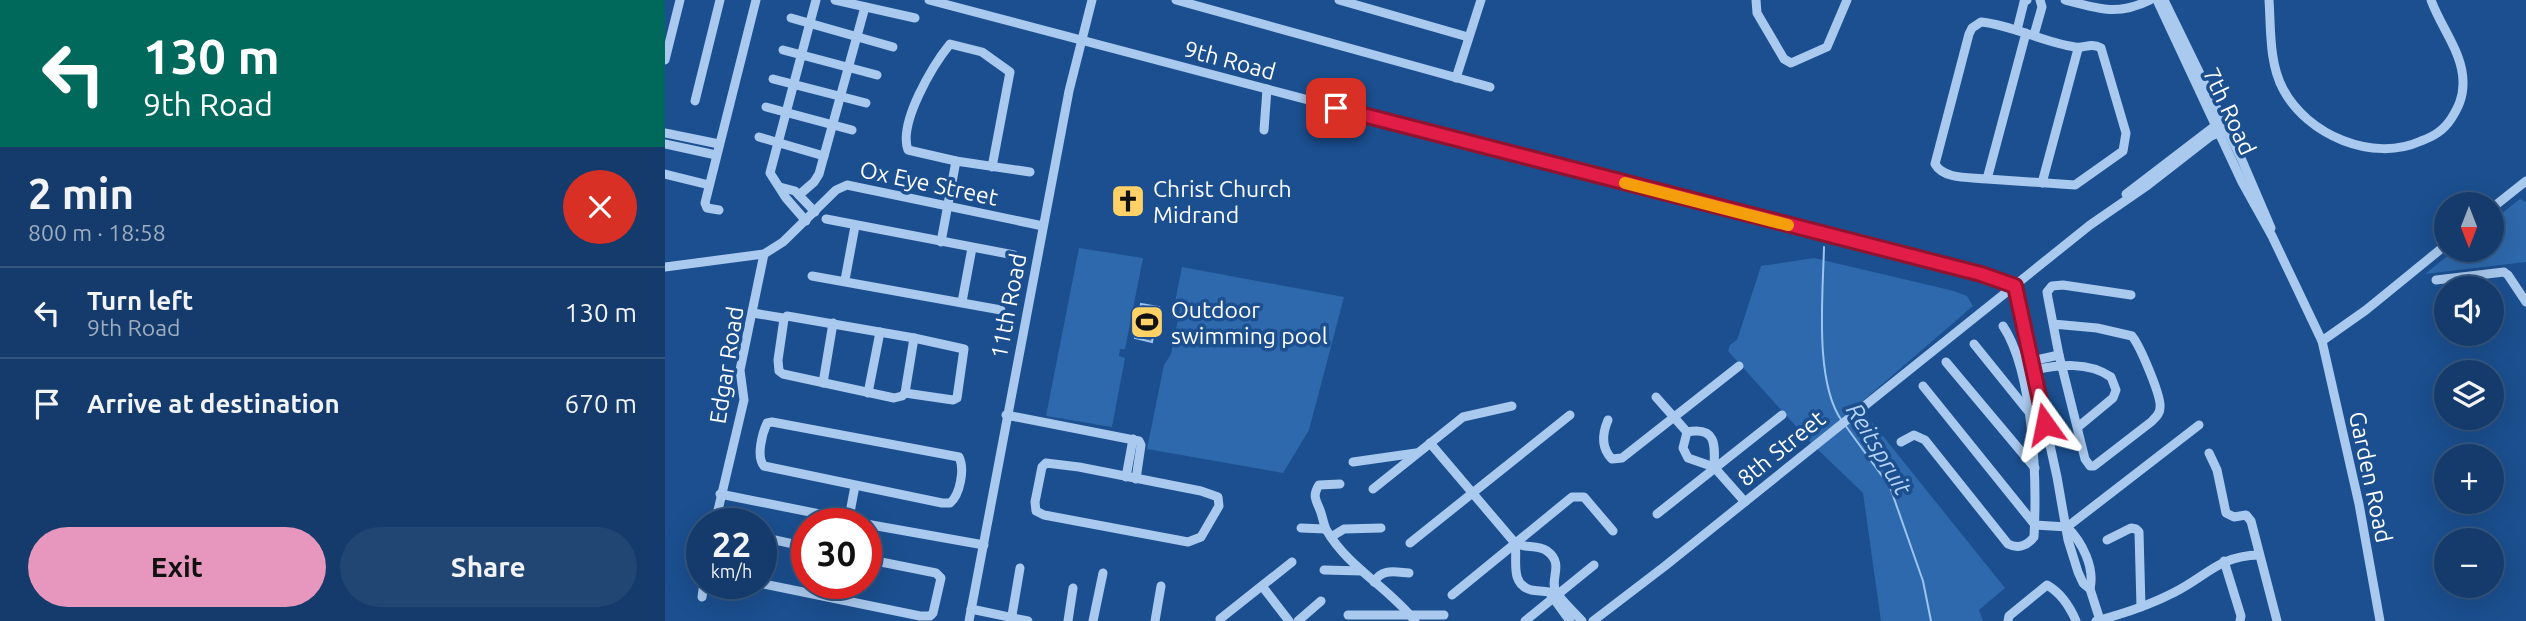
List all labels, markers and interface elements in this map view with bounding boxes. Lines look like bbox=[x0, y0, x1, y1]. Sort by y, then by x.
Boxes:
icon: left bbox=[28, 28, 119, 119]
text: 130 m bbox=[143, 28, 280, 83]
street label: 9th Road bbox=[1182, 36, 1278, 84]
street label: 7th Road bbox=[2199, 63, 2261, 159]
pin bbox=[1306, 78, 1366, 138]
text: 9th Road bbox=[143, 86, 273, 122]
icon: arrive bbox=[1317, 89, 1355, 127]
street label: Ox Eye Street bbox=[858, 156, 1000, 210]
text: 2 min bbox=[28, 170, 134, 217]
button: close bbox=[563, 170, 637, 244]
place label: Christ Church Midrand bbox=[1153, 176, 1292, 227]
church icon: Christ Church Midrand bbox=[1109, 182, 1147, 220]
north arrow bbox=[2434, 192, 2504, 262]
map controls bbox=[2434, 192, 2504, 598]
text: 800 m · 18:58 bbox=[28, 220, 166, 245]
street label: 11th Road bbox=[986, 251, 1030, 361]
button: sound bbox=[2434, 276, 2504, 346]
text: Turn left bbox=[87, 286, 193, 315]
icon: left bbox=[28, 294, 66, 332]
place label: Outdoor swimming pool bbox=[1171, 297, 1328, 348]
text: 130 m bbox=[565, 298, 637, 327]
sports icon: Outdoor swimming pool bbox=[1128, 303, 1166, 341]
street label: Edgar Road bbox=[704, 305, 748, 425]
text: 9th Road bbox=[87, 315, 180, 340]
button: layers bbox=[2434, 360, 2504, 430]
icon: arrive bbox=[28, 385, 66, 423]
position arrow bbox=[2008, 387, 2082, 461]
text: Arrive at destination bbox=[87, 389, 340, 418]
text: 670 m bbox=[565, 389, 637, 418]
water label: Reitspruit bbox=[1841, 398, 1917, 500]
street label: 8th Street bbox=[1732, 405, 1830, 491]
street label: Garden Road bbox=[2345, 409, 2397, 545]
button: + bbox=[2434, 444, 2504, 514]
speed limit sign: 30 bbox=[791, 508, 882, 599]
text: 22 bbox=[712, 524, 751, 564]
button: Exit bbox=[28, 527, 326, 607]
button: Share bbox=[340, 527, 637, 607]
button: − bbox=[2434, 528, 2504, 598]
text: km/h bbox=[711, 561, 752, 581]

